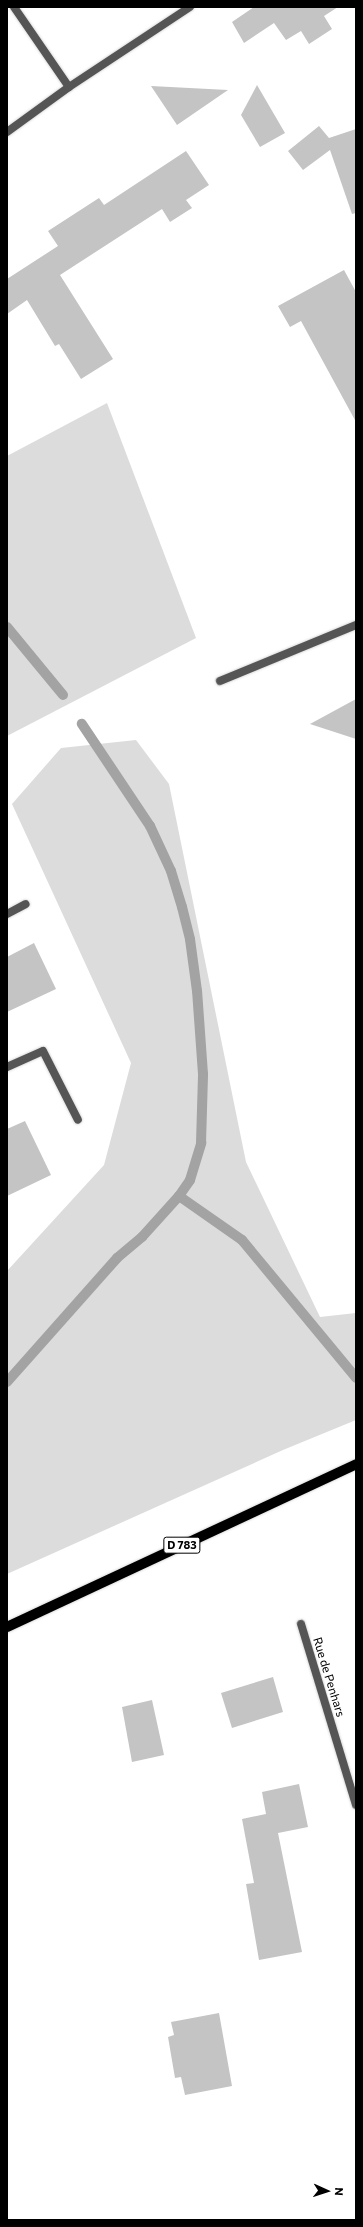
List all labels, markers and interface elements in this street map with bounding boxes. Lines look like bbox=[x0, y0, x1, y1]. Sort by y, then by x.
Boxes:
road number: D 783 bbox=[163, 1536, 201, 1554]
street label: Rue de Penhars bbox=[310, 1635, 348, 1719]
north arrow bbox=[307, 2171, 347, 2211]
text: N bbox=[333, 2187, 346, 2196]

